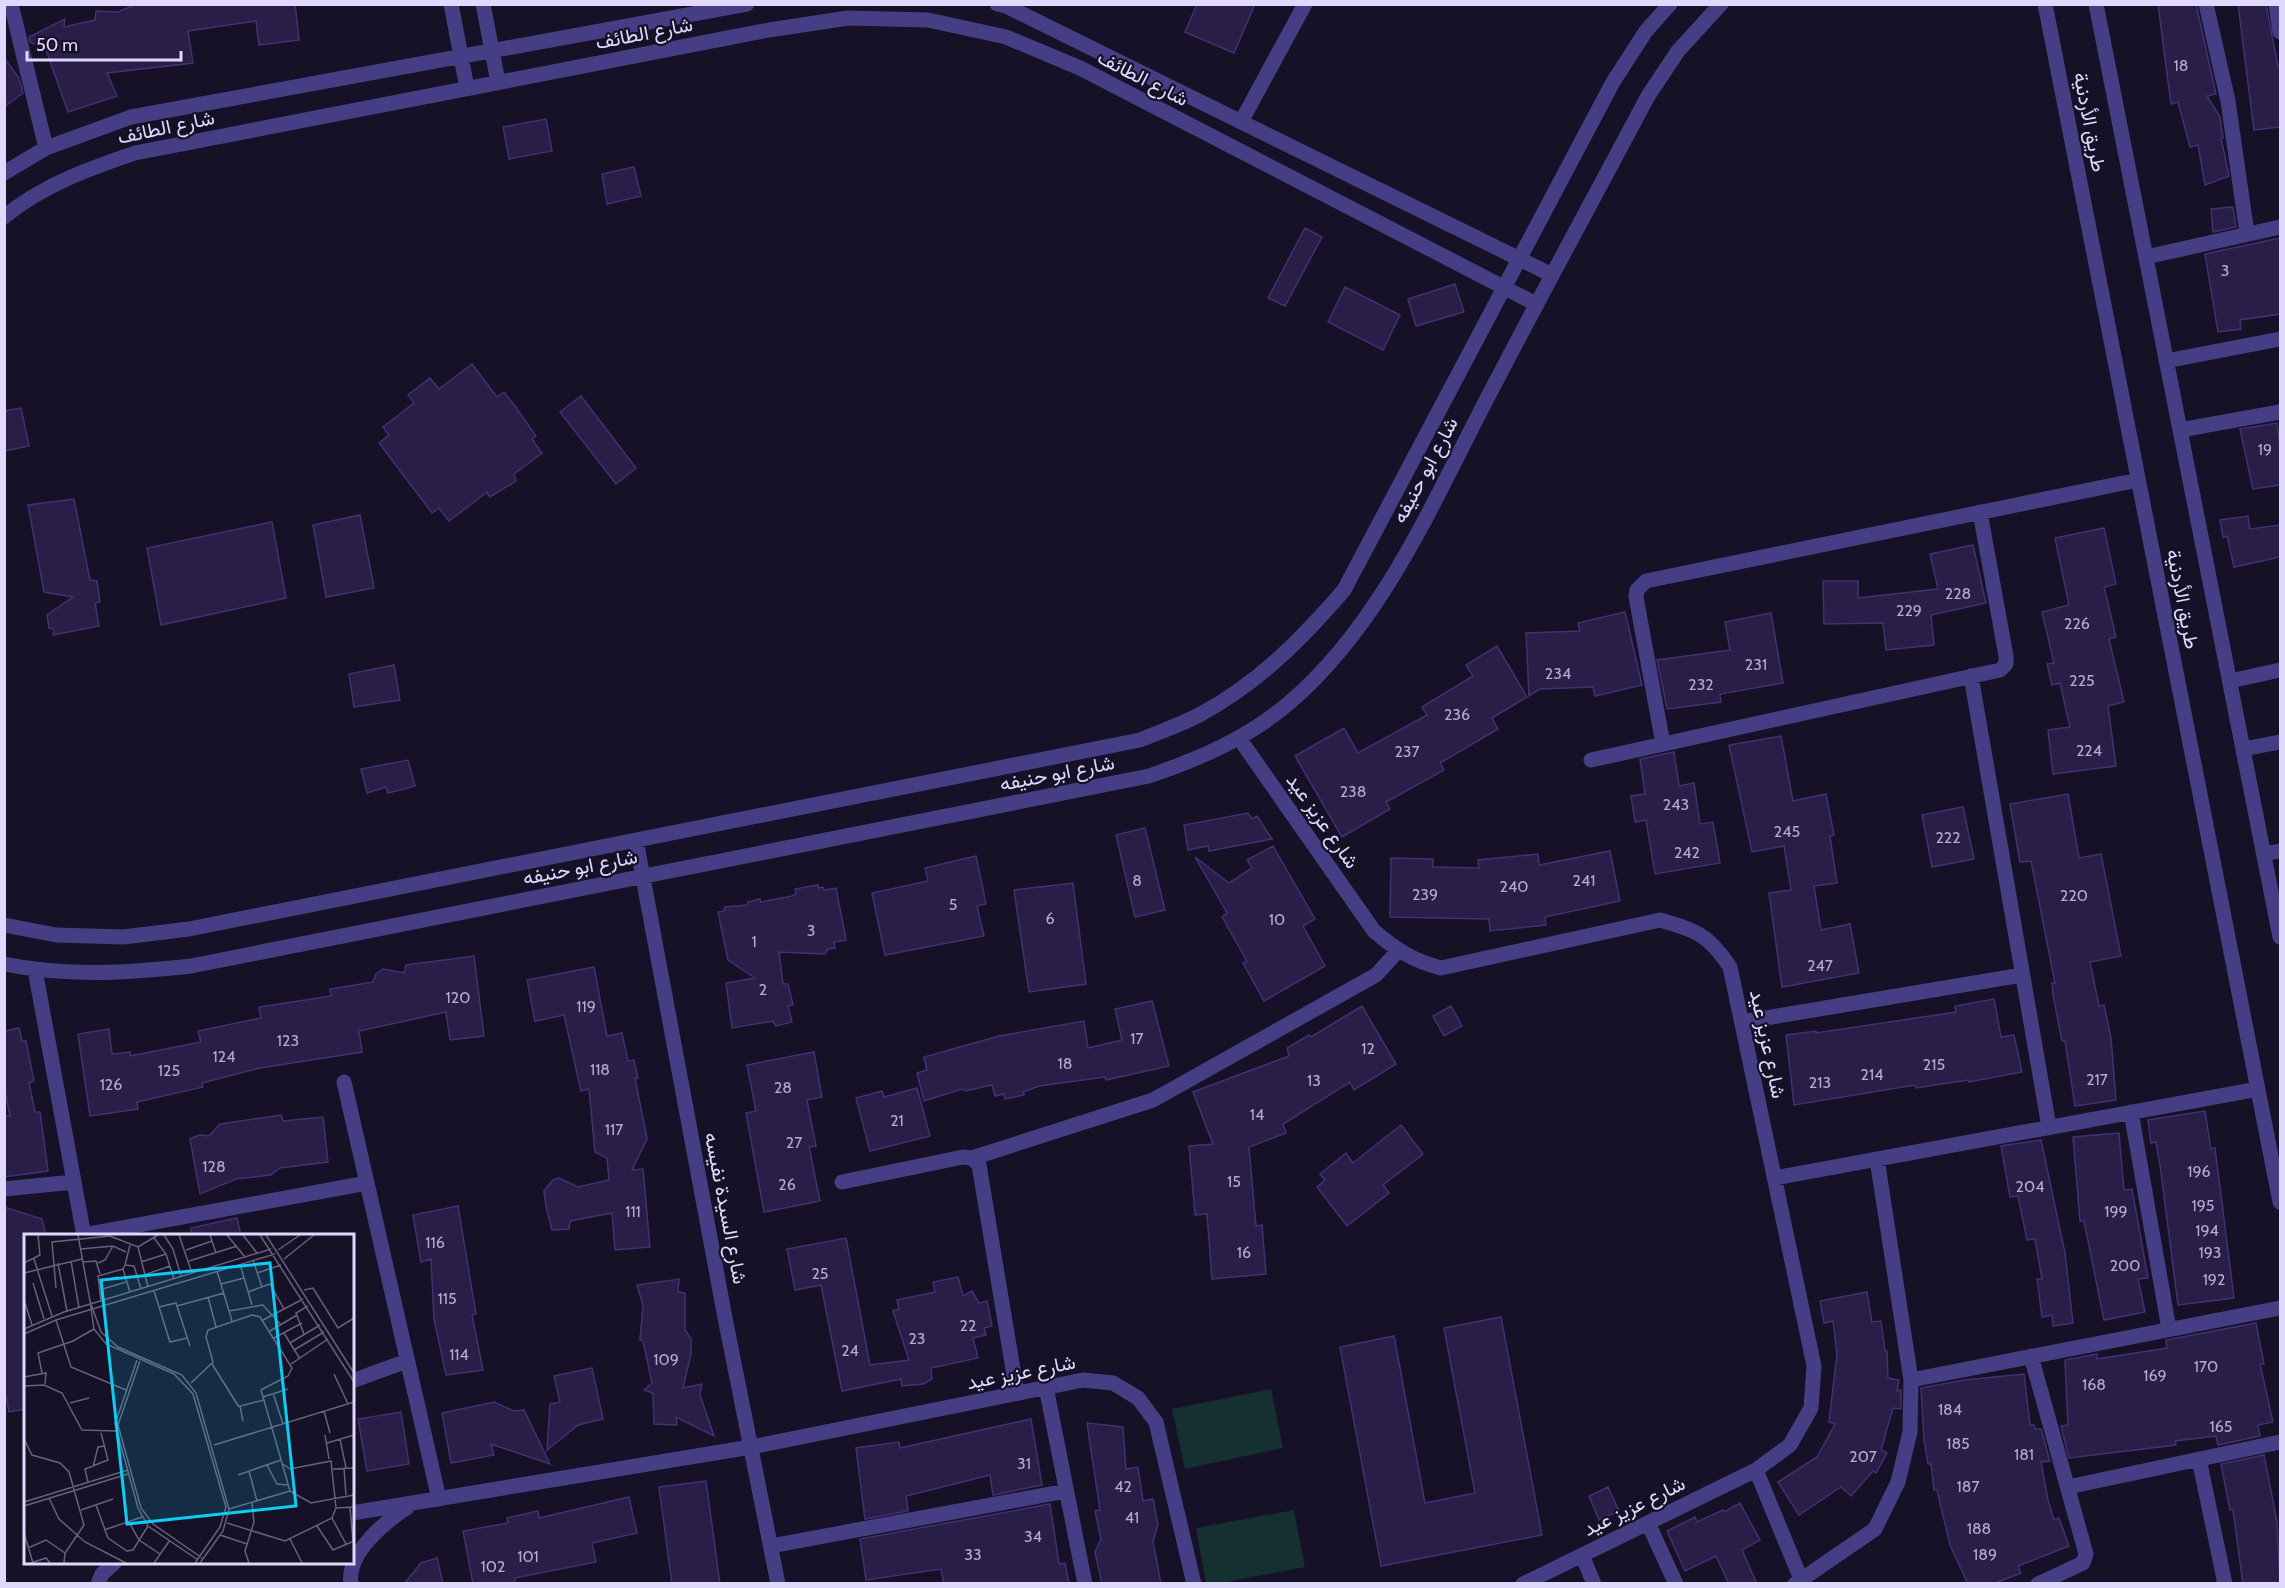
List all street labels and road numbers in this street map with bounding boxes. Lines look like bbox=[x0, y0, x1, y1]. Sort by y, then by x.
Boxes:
street label: شارع الطائف bbox=[593, 12, 695, 56]
street label: شارع الطائف bbox=[1093, 45, 1192, 113]
street label: طريق الأردنية bbox=[2068, 70, 2111, 174]
street label: شارع الطائف bbox=[115, 105, 217, 151]
street label: شارع ابو حنيفه bbox=[1387, 413, 1465, 528]
street label: طريق الأردنية bbox=[2161, 547, 2204, 651]
street label: شارع ابو حنيفه bbox=[998, 750, 1117, 798]
street label: شارع عزيز عيد bbox=[1280, 769, 1364, 874]
street label: شارع ابو حنيفه bbox=[521, 844, 640, 892]
street label: شارع عزيز عيد bbox=[1743, 988, 1791, 1101]
street label: شارع السيدة نفيسه bbox=[698, 1130, 752, 1286]
street label: شارع عزيز عيد bbox=[965, 1350, 1078, 1396]
street label: شارع عزيز عيد bbox=[1579, 1471, 1690, 1543]

